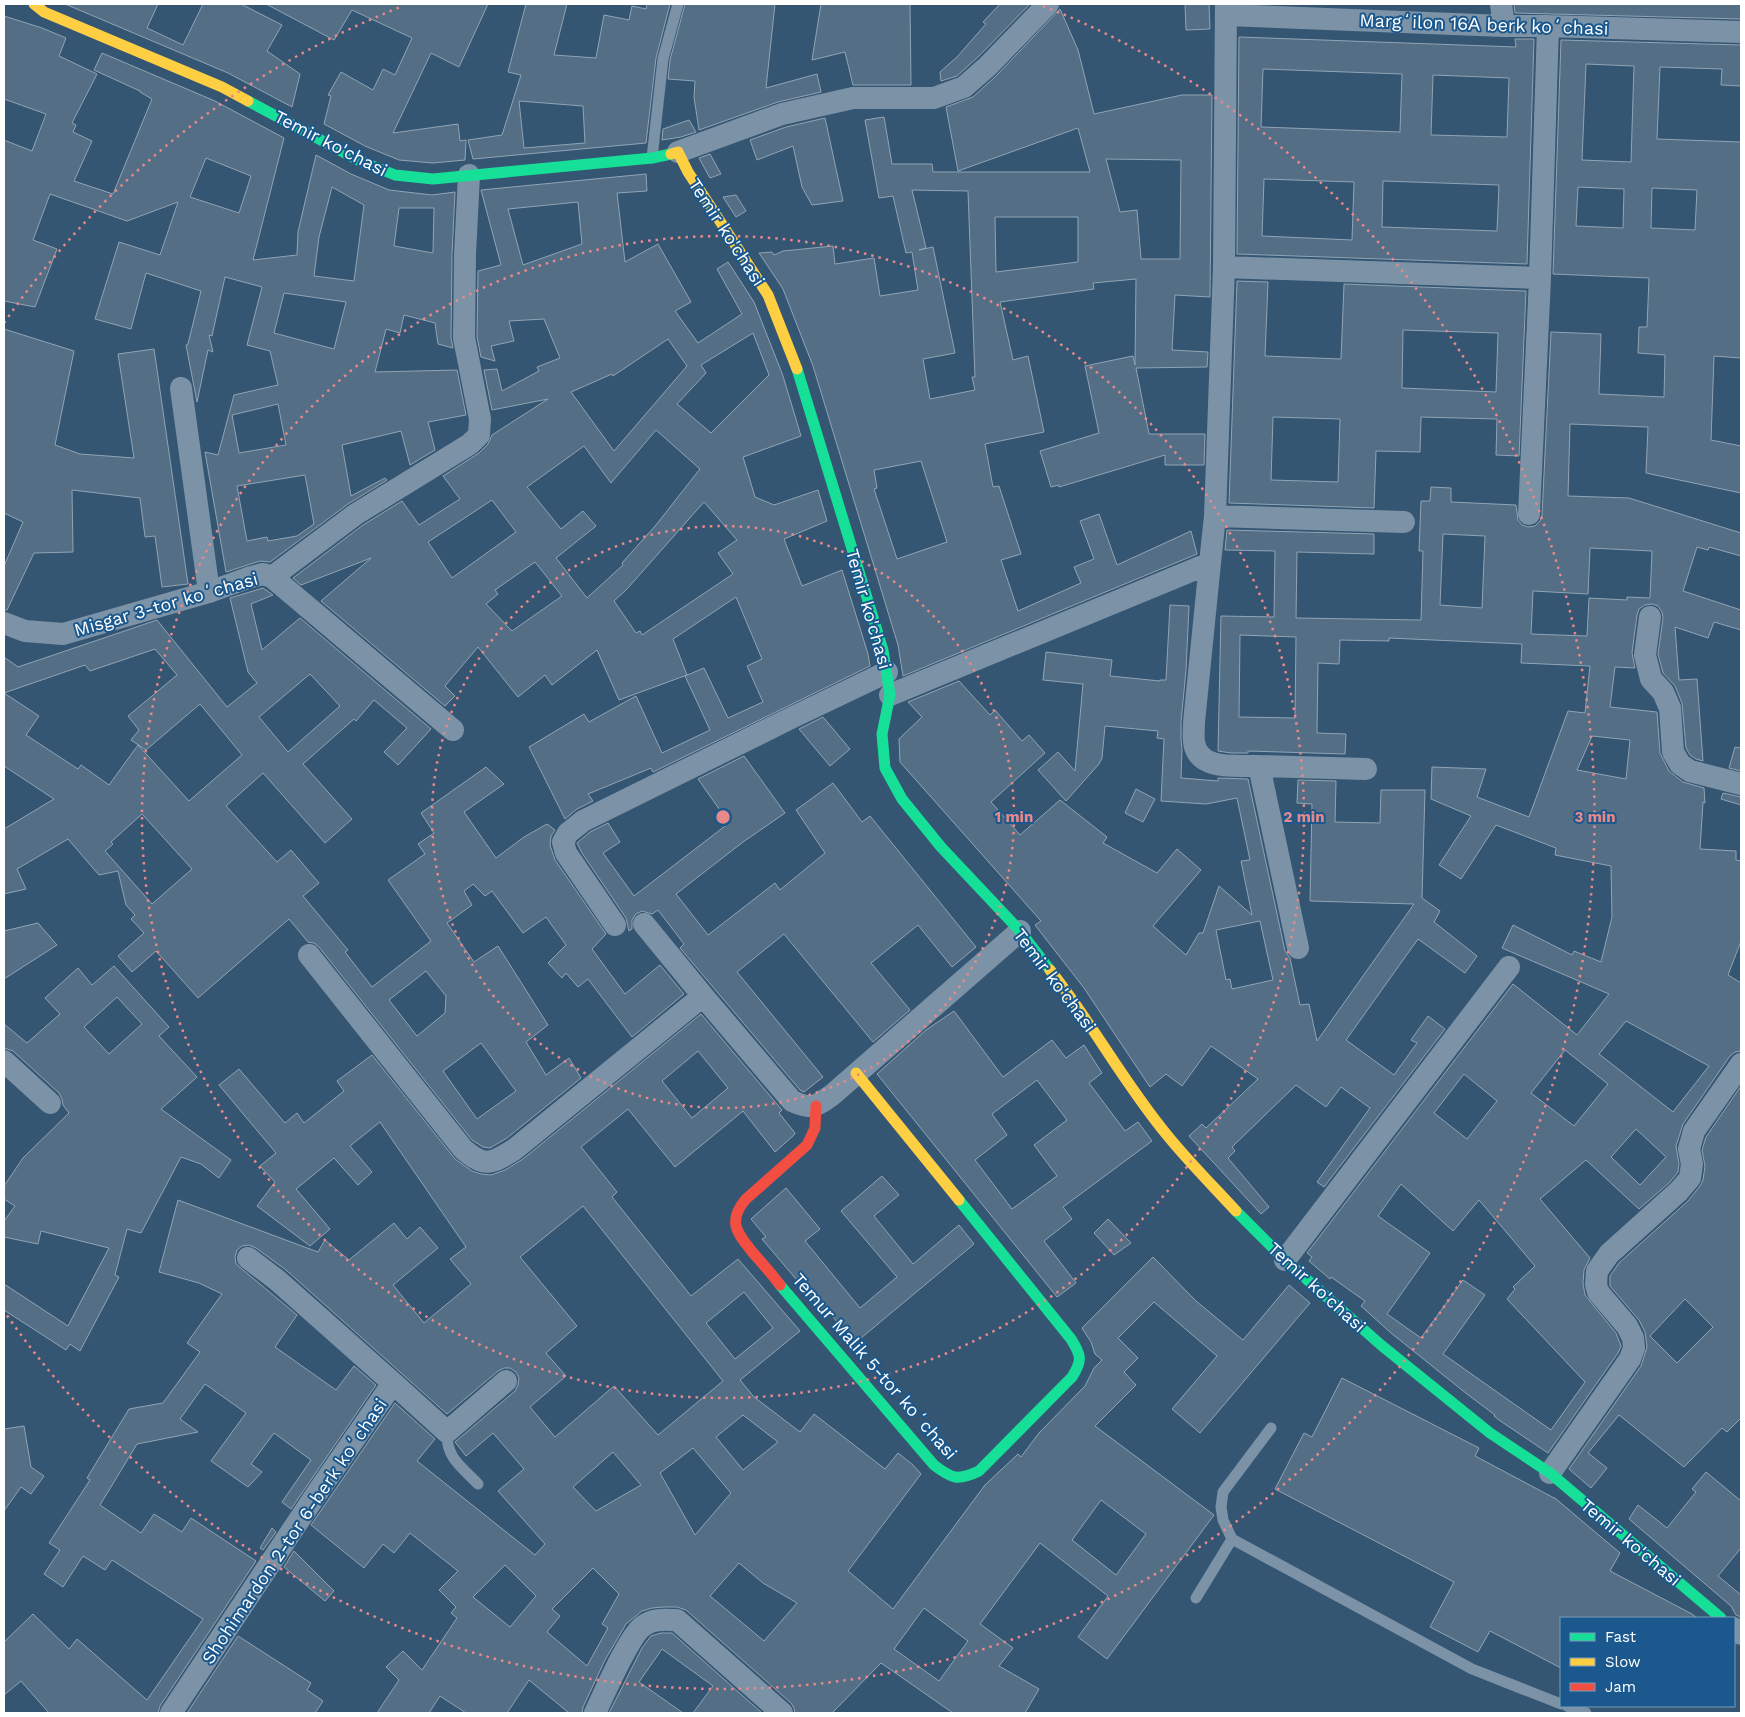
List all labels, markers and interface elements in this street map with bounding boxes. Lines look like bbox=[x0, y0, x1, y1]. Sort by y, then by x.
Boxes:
street label: Margʻilon 16А berk koʻchasi bbox=[1359, 9, 1609, 39]
street label: Temir ko'chasi bbox=[271, 105, 391, 181]
street label: Temir ko'chasi bbox=[684, 174, 770, 290]
street label: Temir ko'chasi bbox=[842, 546, 896, 672]
street label: Misgar 3-tor koʻchasi bbox=[72, 568, 260, 640]
centre of rings bbox=[714, 808, 732, 826]
text: 1 min bbox=[995, 808, 1033, 826]
text: 2 min bbox=[1283, 808, 1325, 826]
text: 3 min bbox=[1575, 808, 1615, 826]
street label: Temir ko'chasi bbox=[1009, 924, 1101, 1036]
street label: Temir ko'chasi bbox=[1264, 1238, 1370, 1336]
street label: Temur Malik 5-tor koʻchasi bbox=[788, 1269, 962, 1463]
street label: Shohimardon 2-tor 6-berk koʻchasi bbox=[197, 1394, 391, 1668]
street label: Temir ko'chasi bbox=[1577, 1494, 1685, 1590]
legend bbox=[1560, 1617, 1735, 1707]
text: Fast bbox=[1605, 1628, 1637, 1646]
text: Slow bbox=[1605, 1653, 1641, 1671]
text: Jam bbox=[1605, 1678, 1636, 1696]

